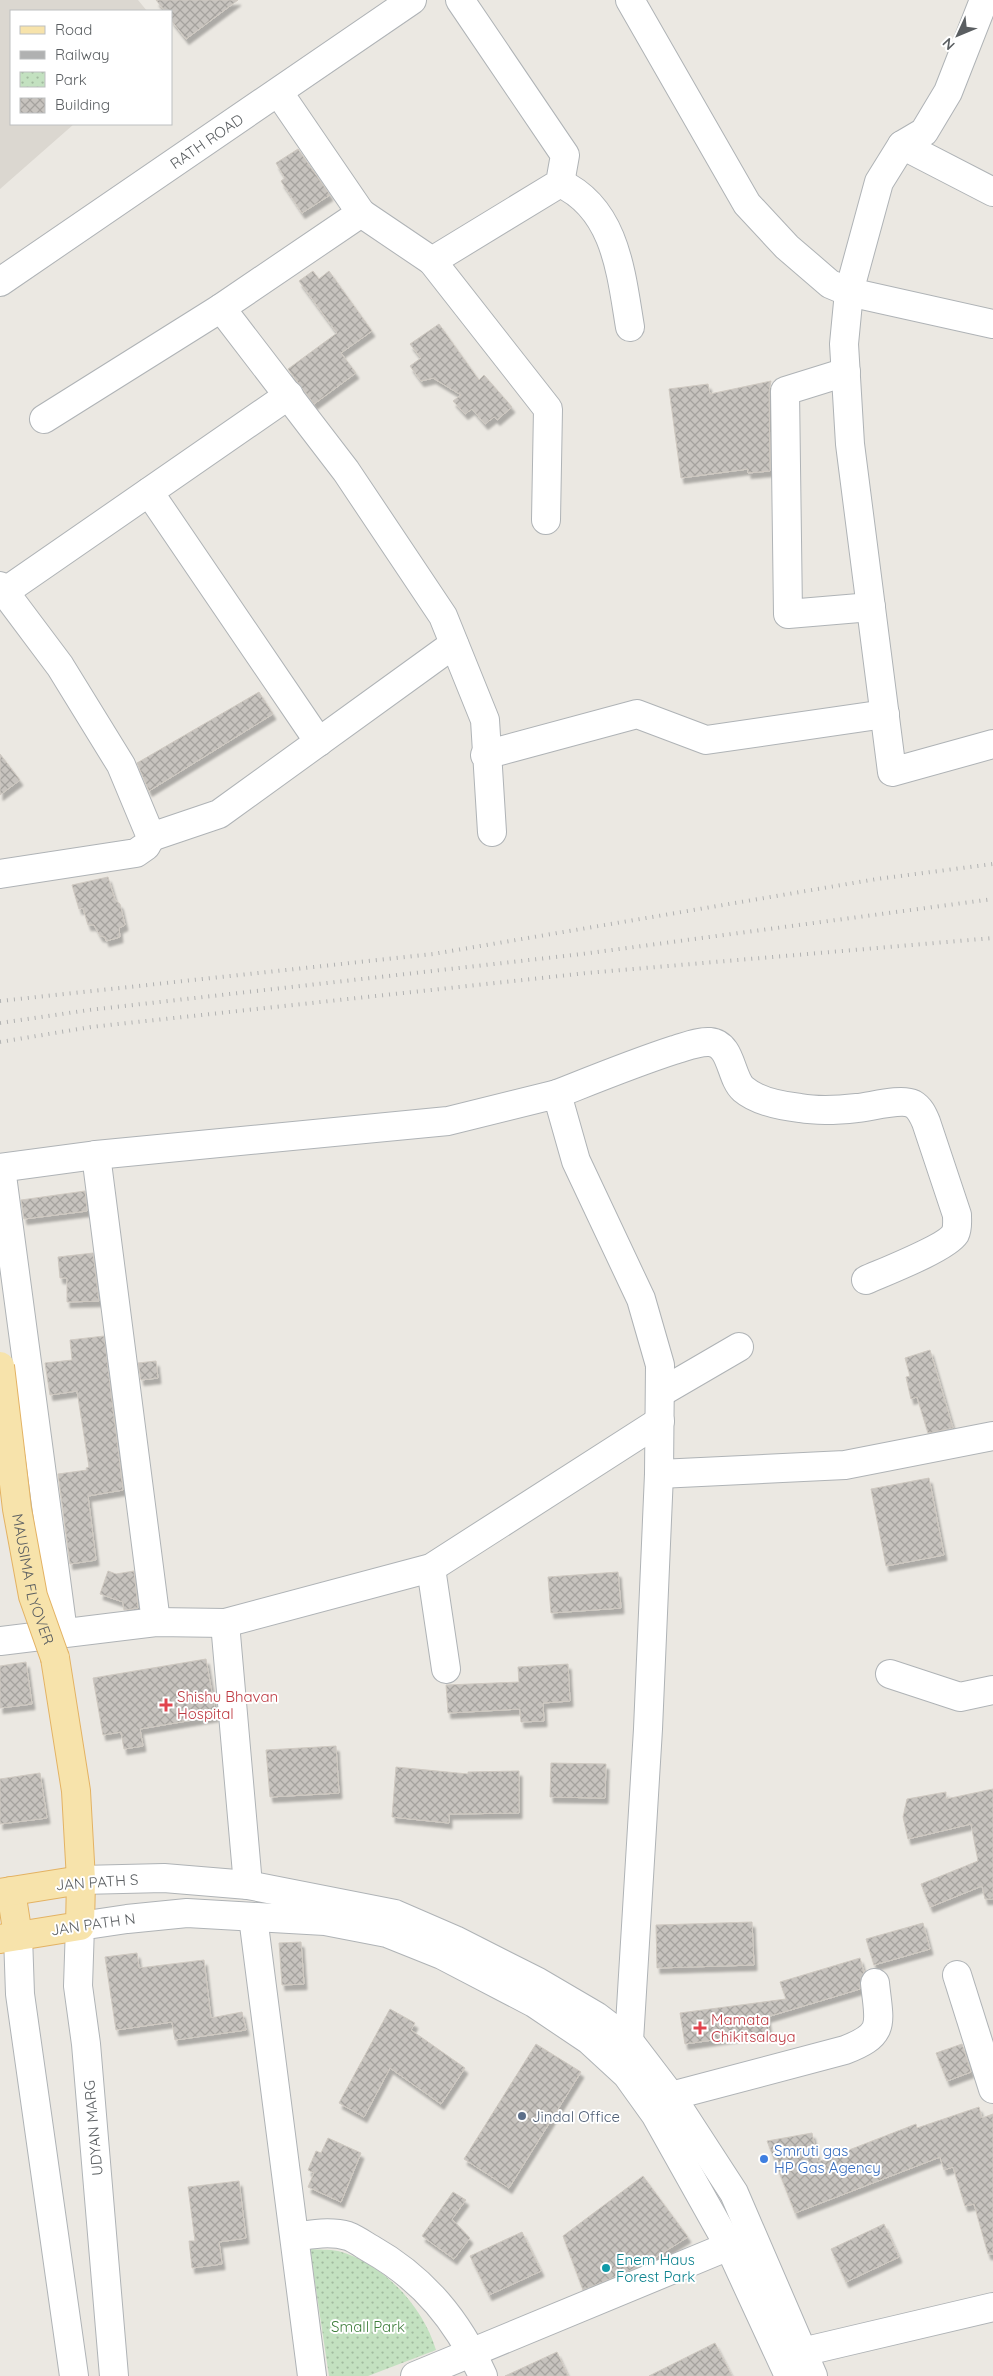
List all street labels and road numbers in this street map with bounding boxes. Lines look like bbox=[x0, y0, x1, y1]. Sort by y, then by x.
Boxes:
street label: RATH ROAD bbox=[166, 109, 247, 173]
street label: MAUSIMA FLYOVER bbox=[9, 1512, 59, 1647]
street label: JAN PATH S bbox=[55, 1870, 139, 1894]
street label: JAN PATH N bbox=[49, 1909, 137, 1939]
street label: UDYAN MARG bbox=[79, 2079, 107, 2177]

